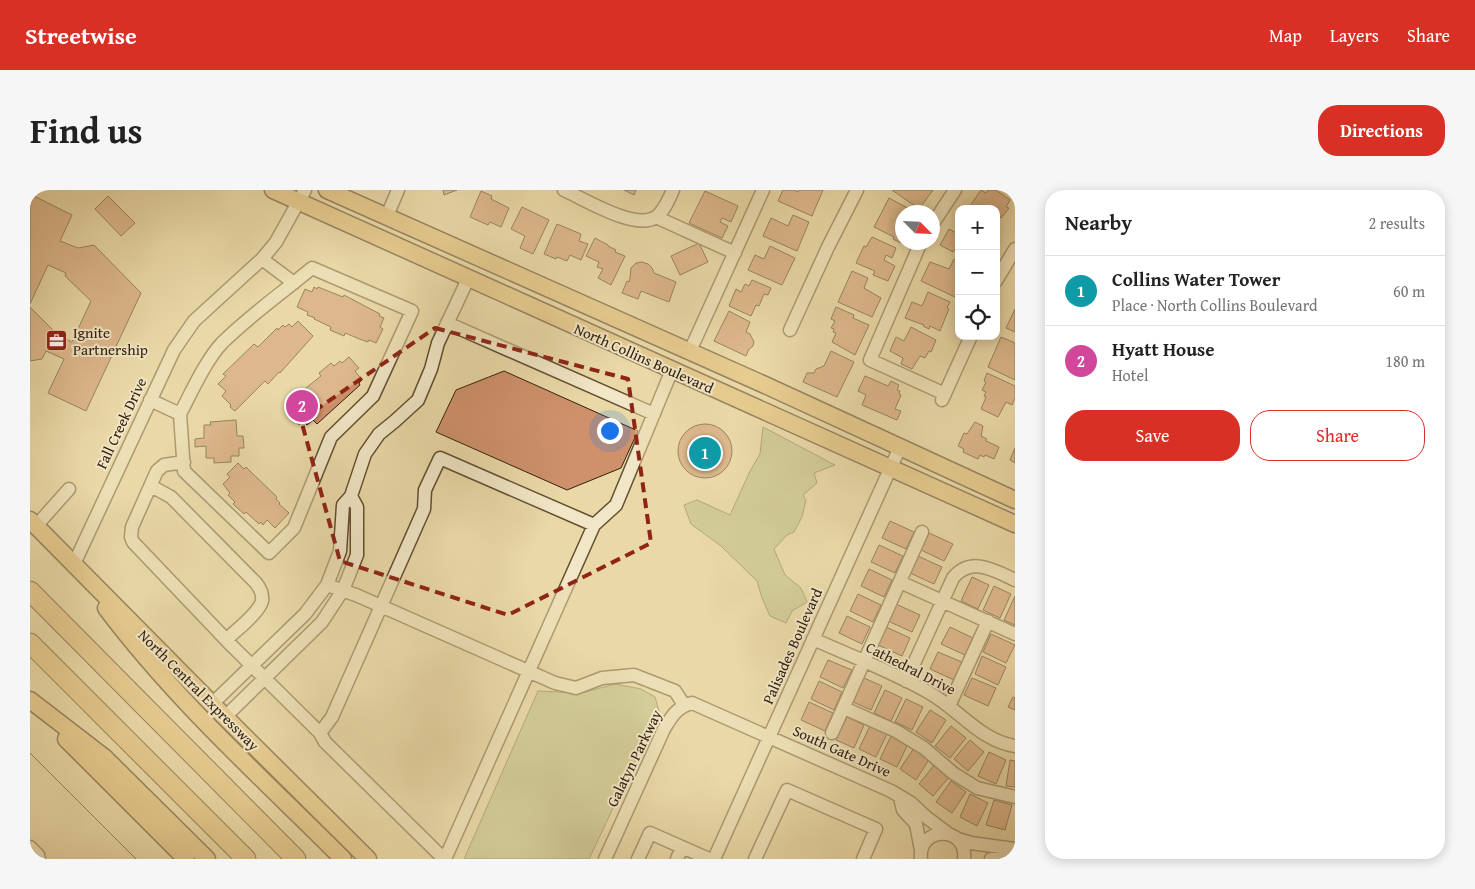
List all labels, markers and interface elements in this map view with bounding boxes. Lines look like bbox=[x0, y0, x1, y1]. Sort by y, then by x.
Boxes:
text: Streetwise bbox=[25, 18, 137, 53]
text: Map bbox=[1269, 22, 1302, 49]
text: Layers bbox=[1330, 22, 1379, 49]
text: Share bbox=[1407, 22, 1450, 49]
text: Find us bbox=[30, 105, 143, 156]
button: Directions bbox=[1318, 105, 1445, 156]
north arrow bbox=[895, 205, 940, 250]
map controls bbox=[955, 205, 1000, 340]
button: + bbox=[955, 205, 1000, 250]
text: Nearby bbox=[1065, 207, 1132, 238]
text: 2 results bbox=[1368, 211, 1425, 235]
button: − bbox=[955, 250, 1000, 295]
text: Collins Water Tower bbox=[1112, 265, 1280, 293]
text: 1 bbox=[1077, 279, 1085, 303]
text: 60 m bbox=[1393, 279, 1425, 303]
text: Place · North Collins Boulevard bbox=[1112, 293, 1318, 317]
button: locate bbox=[955, 295, 1000, 340]
street label: North Collins Boulevard bbox=[571, 318, 717, 398]
place label: Ignite Partnership bbox=[73, 322, 148, 360]
office icon: Ignite Partnership bbox=[45, 329, 69, 353]
text: Hyatt House bbox=[1112, 335, 1215, 363]
text: 2 bbox=[1077, 349, 1085, 373]
text: 180 m bbox=[1385, 349, 1425, 373]
text: Hotel bbox=[1112, 363, 1148, 387]
street label: Fall Creek Drive bbox=[91, 374, 151, 472]
pin: 2 bbox=[286, 387, 318, 425]
button: Save bbox=[1065, 410, 1240, 461]
button: Share bbox=[1250, 410, 1425, 461]
your location bbox=[597, 418, 623, 444]
pin: 1 bbox=[689, 434, 721, 472]
street label: Palisades Boulevard bbox=[757, 585, 827, 707]
street label: North Central Expressway bbox=[134, 625, 265, 756]
street label: Cathedral Drive bbox=[862, 636, 960, 700]
street label: Galatyn Parkway bbox=[601, 705, 667, 810]
street label: South Gate Drive bbox=[790, 720, 894, 782]

